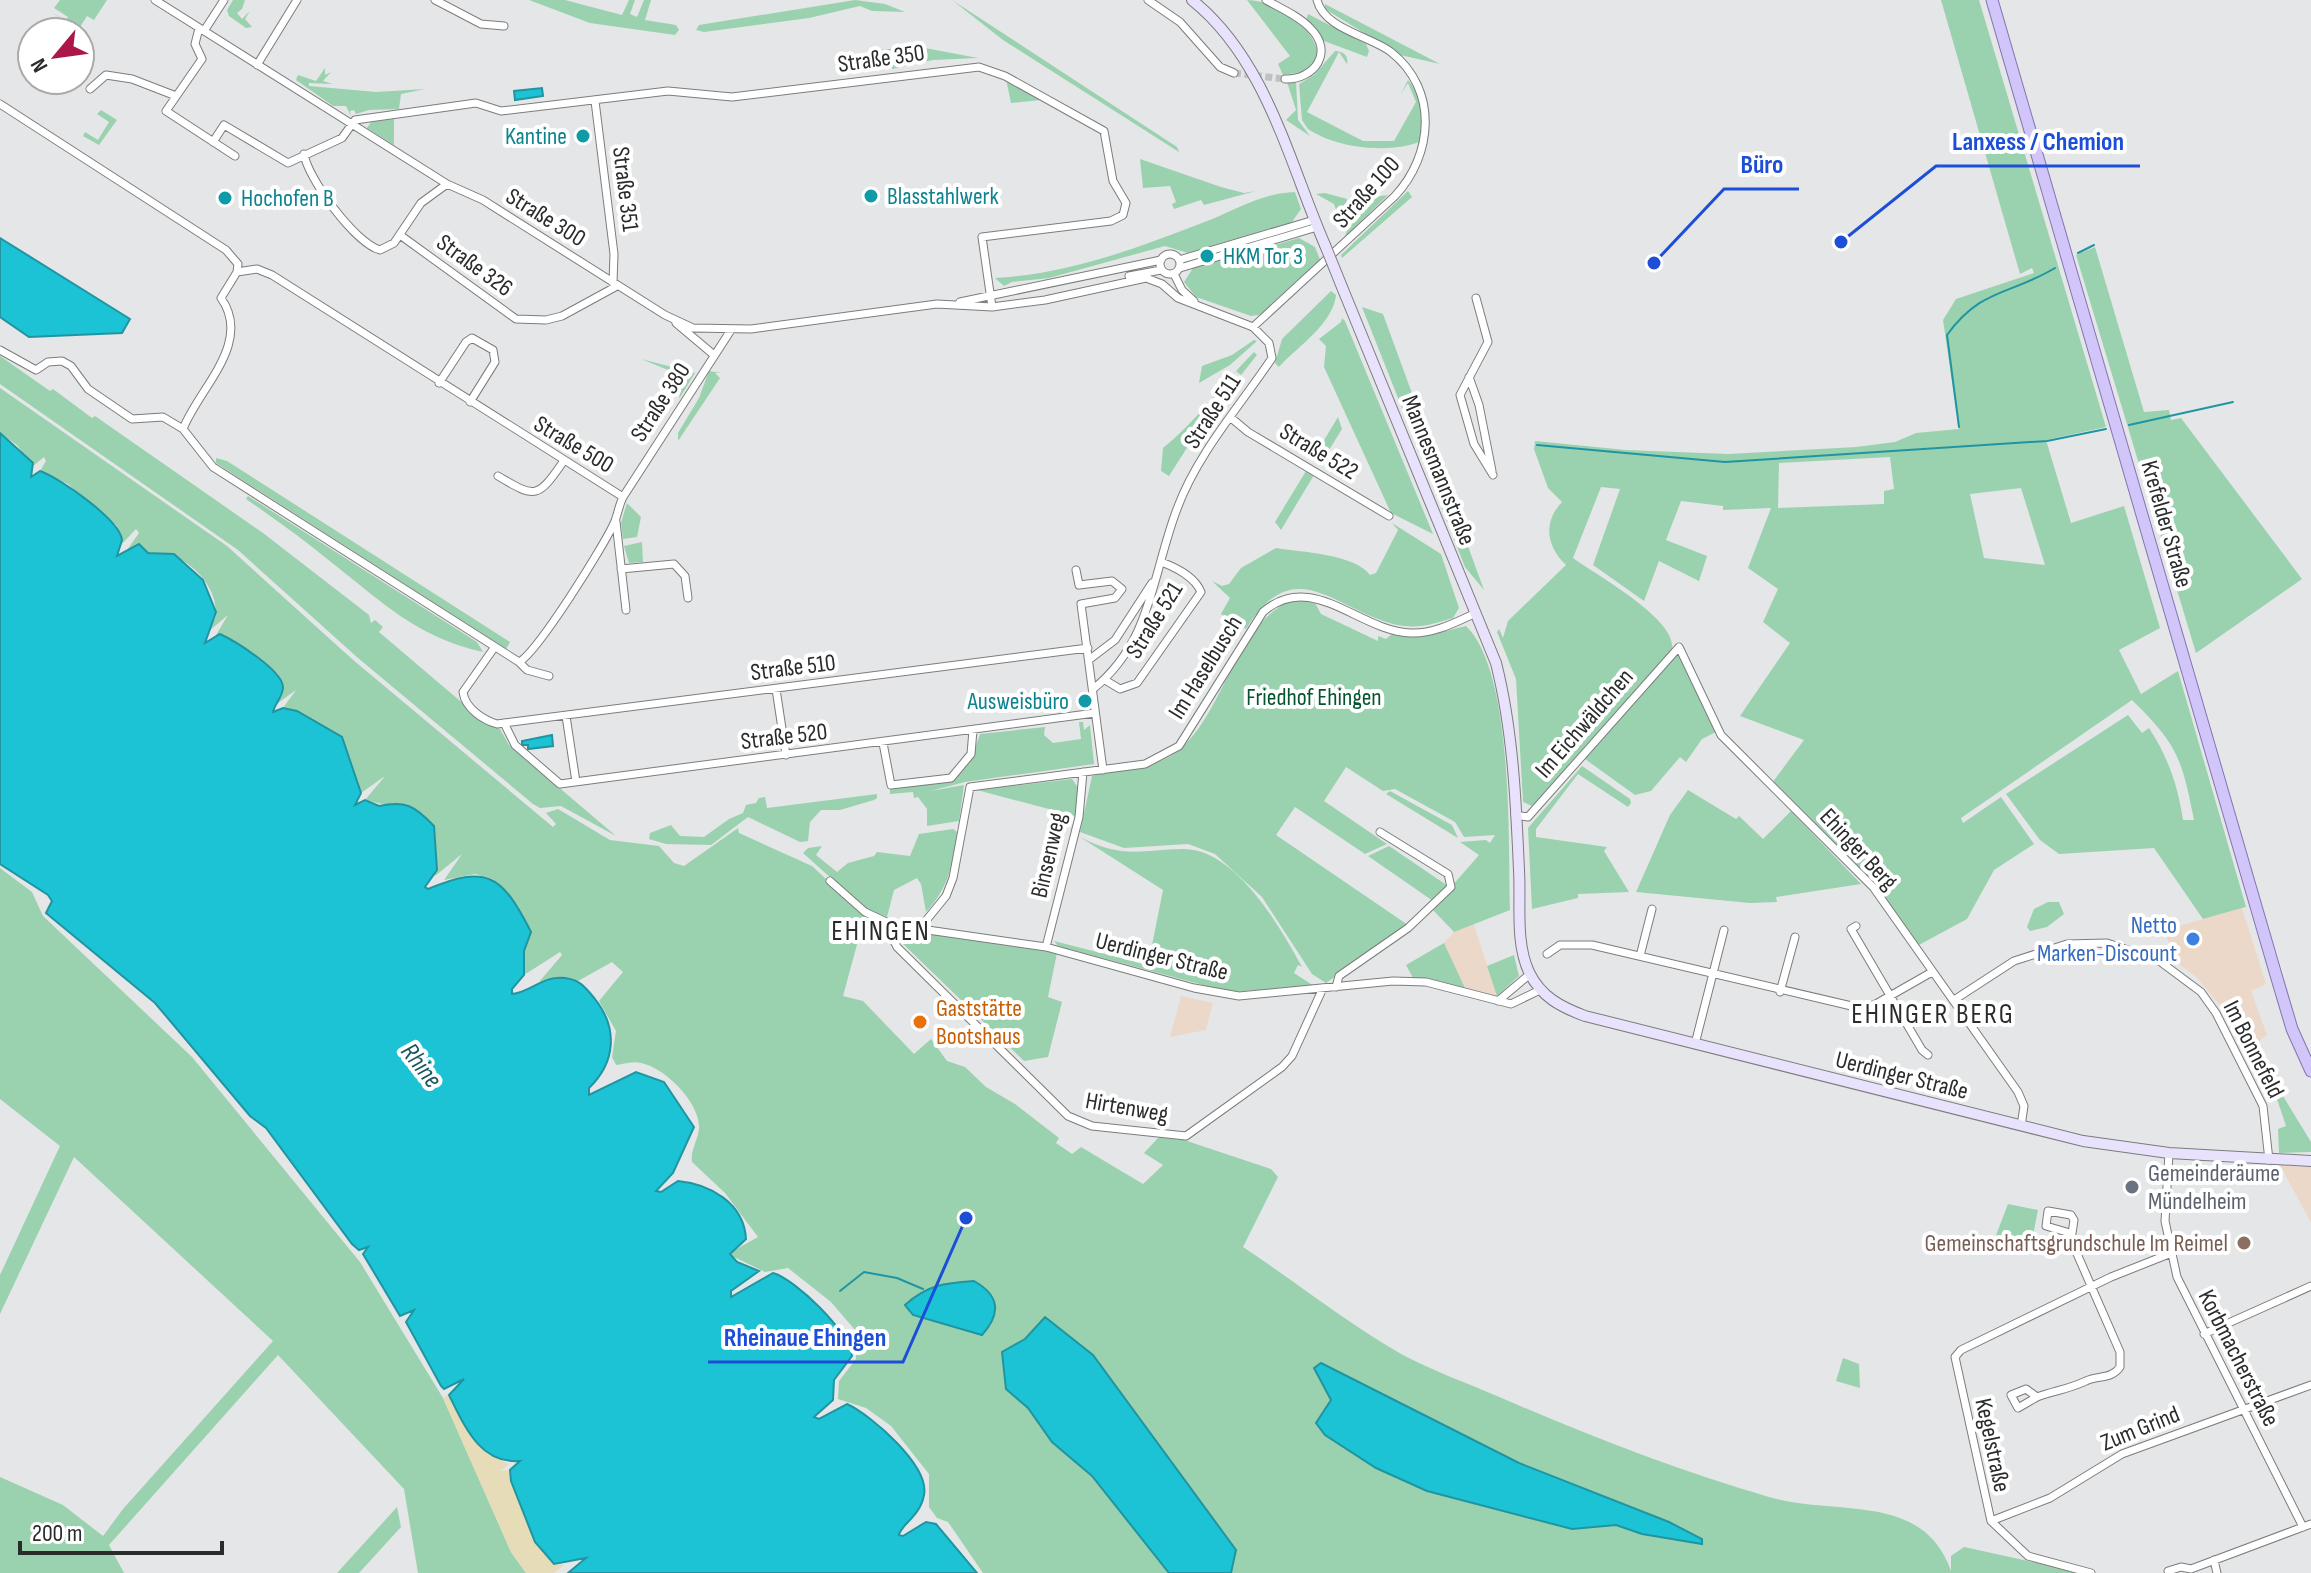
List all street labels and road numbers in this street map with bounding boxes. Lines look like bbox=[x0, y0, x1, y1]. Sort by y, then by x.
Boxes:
street label: Straße 350 bbox=[836, 38, 926, 79]
street label: Straße 351 bbox=[606, 145, 645, 234]
street label: Straße 100 bbox=[1327, 150, 1406, 234]
street label: Straße 300 bbox=[501, 182, 591, 253]
street label: Straße 326 bbox=[431, 228, 519, 303]
street label: Straße 380 bbox=[624, 357, 697, 447]
street label: Straße 511 bbox=[1178, 368, 1248, 454]
street label: Mannesmannstraße bbox=[1395, 391, 1482, 549]
street label: Straße 500 bbox=[529, 409, 619, 479]
street label: Straße 522 bbox=[1274, 417, 1363, 486]
street label: Krefelder Straße bbox=[2135, 457, 2198, 591]
street label: Straße 521 bbox=[1120, 576, 1190, 664]
street label: Im Haselbusch bbox=[1162, 610, 1249, 724]
street label: Straße 510 bbox=[749, 648, 837, 687]
street label: Im Eichwäldchen bbox=[1529, 663, 1640, 784]
street label: Straße 520 bbox=[739, 717, 829, 756]
street label: Ehinger Berg bbox=[1814, 803, 1904, 896]
street label: Binsenweg bbox=[1025, 810, 1072, 901]
street label: Uerdinger Straße bbox=[1093, 926, 1231, 987]
street label: Im Bonnefeld bbox=[2217, 996, 2290, 1103]
street label: Uerdinger Straße bbox=[1833, 1045, 1971, 1106]
street label: Hirtenweg bbox=[1083, 1086, 1171, 1129]
street label: Korbmacherstraße bbox=[2192, 1285, 2285, 1431]
street label: Kegelstraße bbox=[1968, 1396, 2017, 1495]
street label: Zum Grind bbox=[2096, 1400, 2184, 1457]

